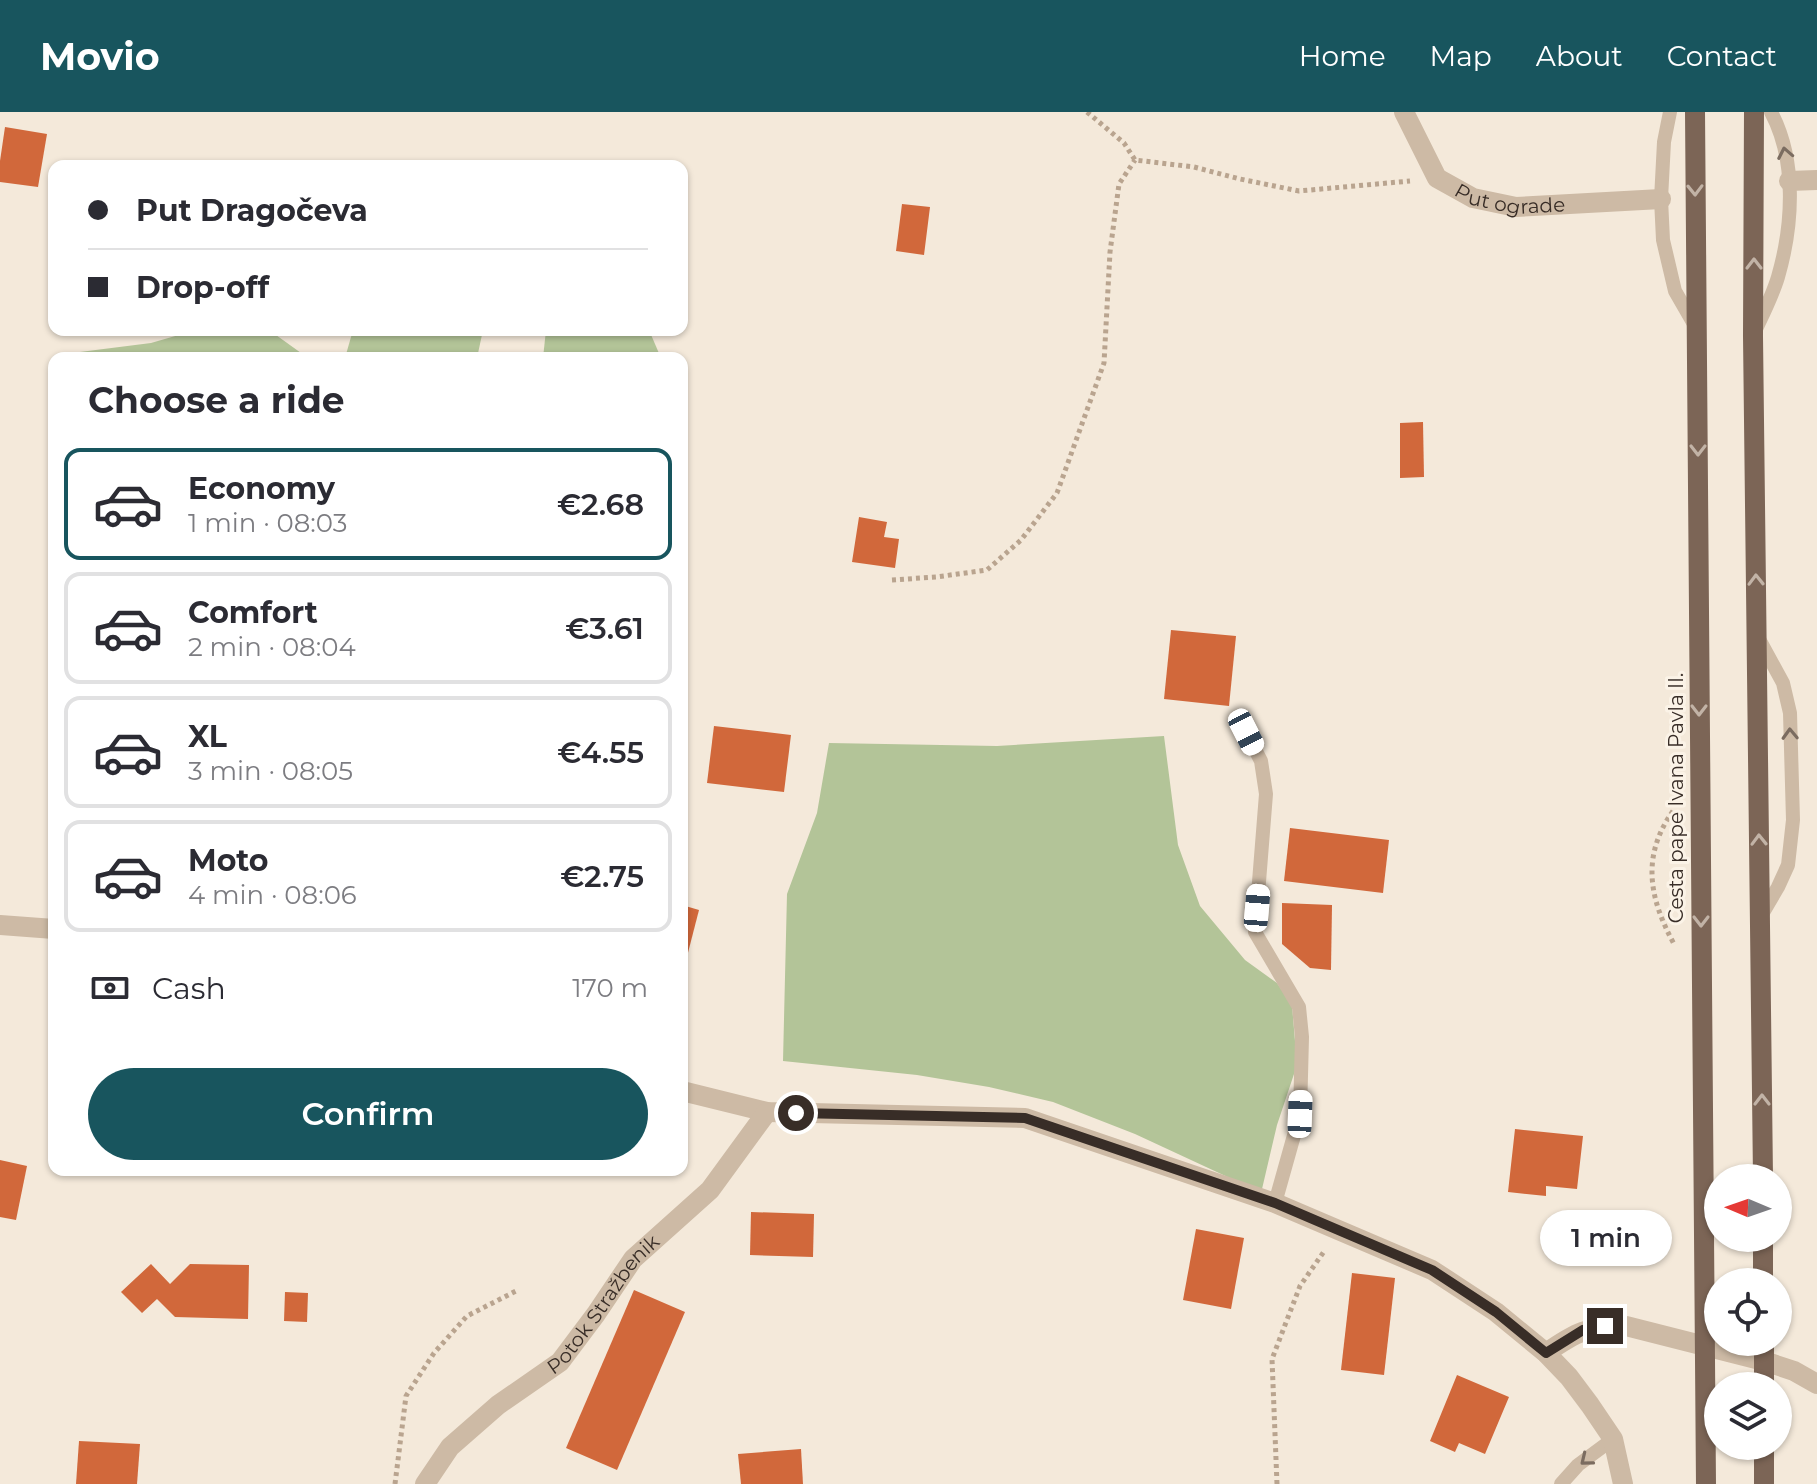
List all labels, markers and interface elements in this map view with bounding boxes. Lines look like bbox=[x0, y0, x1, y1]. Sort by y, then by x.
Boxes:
text: Movio bbox=[40, 33, 160, 80]
text: Home bbox=[1299, 39, 1386, 73]
text: Map bbox=[1430, 39, 1492, 73]
text: About bbox=[1536, 39, 1623, 73]
text: Contact bbox=[1667, 39, 1777, 73]
one-way arrow bbox=[1777, 146, 1794, 160]
street label: Put ograde bbox=[1451, 178, 1566, 220]
one-way arrow bbox=[1687, 184, 1704, 197]
text: Put Dragočeva bbox=[136, 192, 368, 229]
one-way arrow bbox=[1745, 257, 1762, 270]
text: Drop-off bbox=[136, 269, 269, 306]
text: Choose a ride bbox=[88, 378, 345, 422]
one-way arrow bbox=[1689, 444, 1707, 457]
icon: car bbox=[92, 468, 164, 540]
text: Economy bbox=[188, 470, 335, 507]
text: €2.68 bbox=[557, 486, 644, 523]
text: 1 min · 08:03 bbox=[188, 507, 347, 539]
one-way arrow bbox=[1747, 573, 1765, 586]
icon: car bbox=[92, 592, 164, 664]
text: Comfort bbox=[188, 594, 318, 631]
text: €3.61 bbox=[565, 610, 644, 647]
text: 2 min · 08:04 bbox=[188, 631, 356, 663]
street label: Cesta pape Ivana Pavla II. bbox=[1664, 673, 1688, 923]
one-way arrow bbox=[1691, 704, 1708, 717]
car bbox=[1224, 705, 1268, 759]
icon: car bbox=[92, 716, 164, 788]
text: XL bbox=[188, 718, 227, 755]
one-way arrow bbox=[1782, 727, 1799, 740]
text: €4.55 bbox=[557, 734, 644, 771]
text: 3 min · 08:05 bbox=[188, 755, 353, 787]
one-way arrow bbox=[1751, 833, 1768, 846]
icon: car bbox=[92, 840, 164, 912]
text: Moto bbox=[188, 842, 269, 879]
text: €2.75 bbox=[560, 858, 644, 895]
text: 4 min · 08:06 bbox=[188, 879, 357, 911]
car bbox=[1243, 883, 1271, 933]
one-way arrow bbox=[1692, 915, 1710, 928]
icon: cash bbox=[88, 966, 132, 1010]
text: Cash bbox=[152, 970, 226, 1007]
text: 170 m bbox=[572, 972, 648, 1004]
button: Confirm bbox=[88, 1068, 648, 1160]
car bbox=[1287, 1090, 1313, 1138]
one-way arrow bbox=[1753, 1093, 1771, 1106]
route start bbox=[778, 1095, 814, 1131]
north arrow bbox=[1704, 1164, 1792, 1252]
map controls bbox=[1704, 1164, 1792, 1460]
callout: 1 min bbox=[1539, 1210, 1671, 1266]
text: 1 min bbox=[1571, 1222, 1641, 1254]
street label: Potok Stražbenik bbox=[542, 1229, 664, 1379]
button: locate bbox=[1704, 1268, 1792, 1356]
route end bbox=[1587, 1308, 1623, 1344]
button: layers bbox=[1704, 1372, 1792, 1460]
one-way arrow bbox=[1580, 1450, 1595, 1465]

